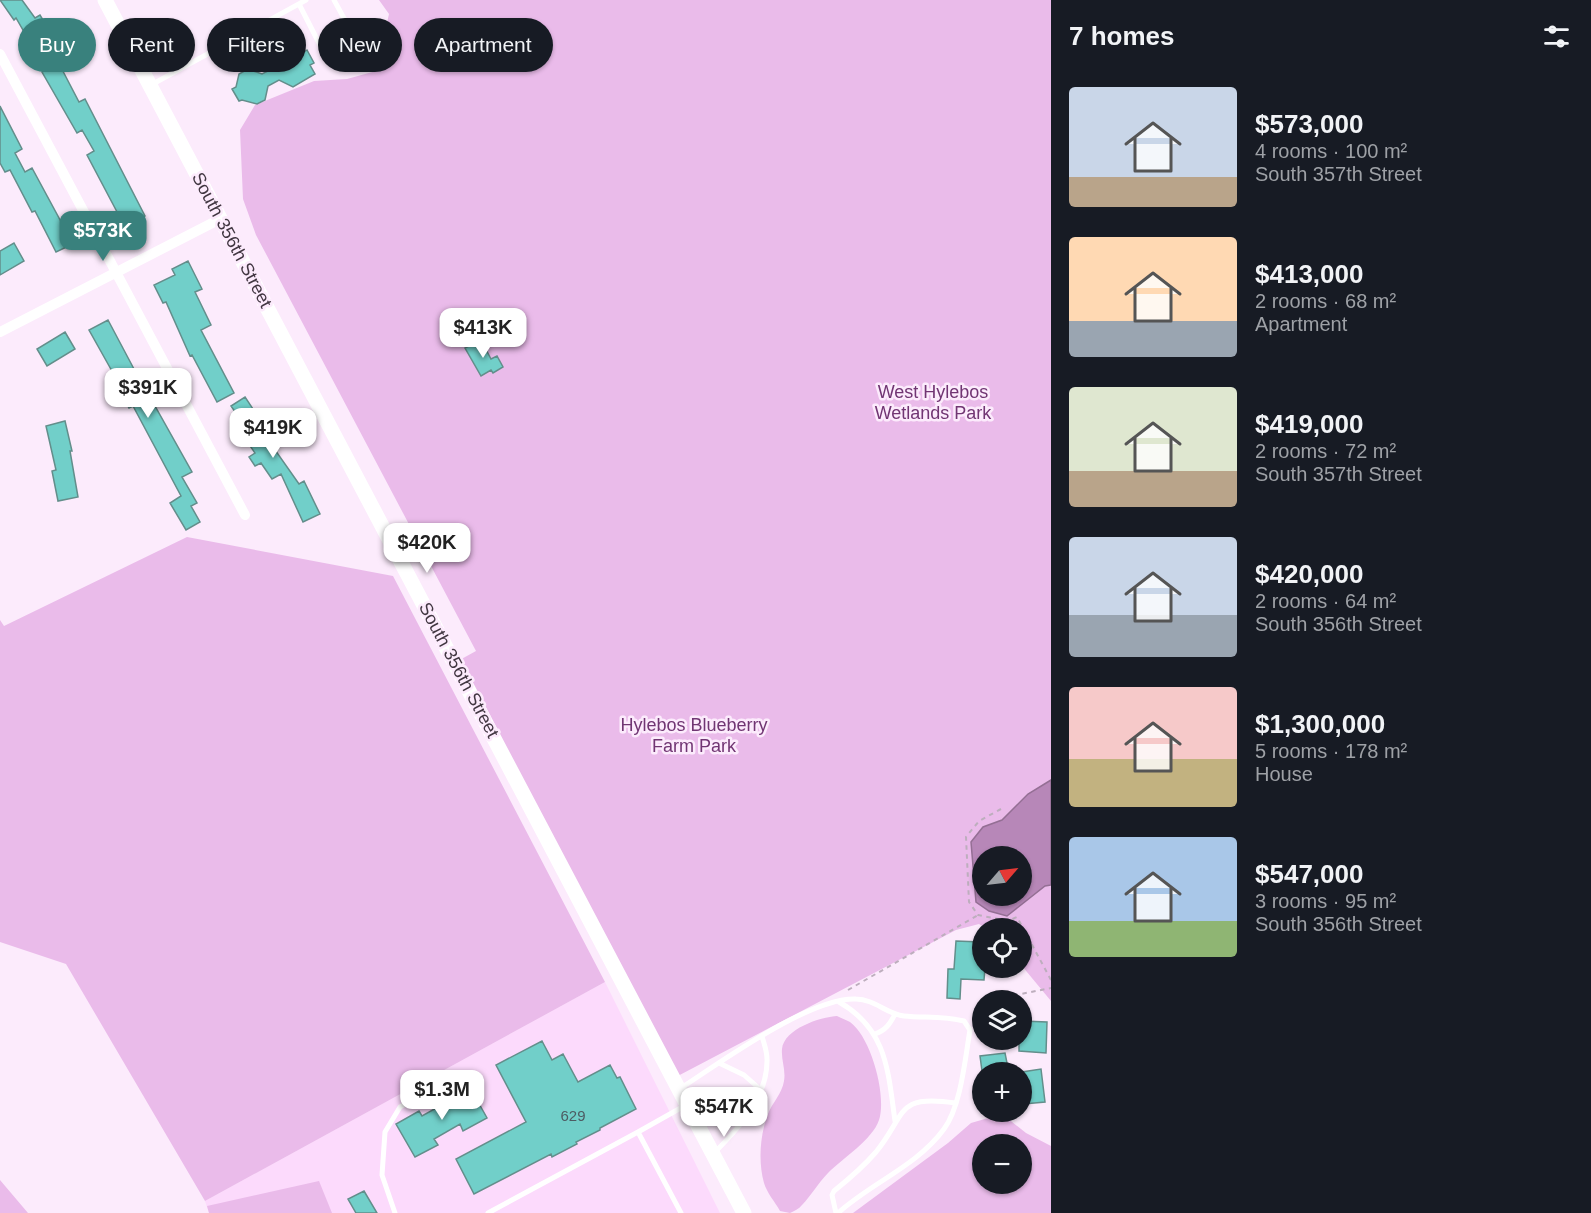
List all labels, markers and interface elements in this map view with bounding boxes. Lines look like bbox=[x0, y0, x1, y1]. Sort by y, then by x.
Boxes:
chip: Buy bbox=[18, 18, 96, 72]
chip: Rent bbox=[108, 18, 195, 72]
chip: Filters bbox=[207, 18, 306, 72]
chip: New bbox=[318, 18, 402, 72]
chip: Apartment bbox=[414, 18, 553, 72]
icon: filters bbox=[1540, 20, 1573, 53]
text: 7 homes bbox=[1069, 21, 1175, 51]
text: $573,000 bbox=[1255, 109, 1363, 139]
icon: home bbox=[1117, 111, 1189, 183]
text: 4 rooms · 100 m² bbox=[1255, 140, 1407, 162]
text: South 357th Street bbox=[1255, 163, 1422, 185]
street label: South 356th Street bbox=[188, 169, 276, 311]
pin: $573K bbox=[61, 211, 145, 262]
text: $573K bbox=[74, 219, 132, 241]
text: $413,000 bbox=[1255, 259, 1363, 289]
icon: home bbox=[1117, 261, 1189, 333]
text: 2 rooms · 68 m² bbox=[1255, 290, 1396, 312]
pin: $413K bbox=[441, 308, 525, 359]
text: Apartment bbox=[1255, 313, 1347, 335]
text: $413K bbox=[454, 316, 512, 338]
pin: $391K bbox=[106, 368, 190, 419]
text: $391K bbox=[119, 376, 177, 398]
park label: West Hylebos Wetlands Park bbox=[875, 382, 992, 423]
pin: $419K bbox=[231, 408, 315, 459]
text: $419,000 bbox=[1255, 409, 1363, 439]
icon: home bbox=[1117, 411, 1189, 483]
text: $419K bbox=[244, 416, 302, 438]
text: 2 rooms · 72 m² bbox=[1255, 440, 1396, 462]
text: South 357th Street bbox=[1255, 463, 1422, 485]
pin: $420K bbox=[385, 523, 469, 574]
text: $420K bbox=[398, 531, 456, 553]
text: $420,000 bbox=[1255, 559, 1363, 589]
icon: home bbox=[1117, 561, 1189, 633]
text: 2 rooms · 64 m² bbox=[1255, 590, 1396, 612]
street label: South 356th Street bbox=[415, 599, 503, 741]
text: South 356th Street bbox=[1255, 613, 1422, 635]
text: $1,300,000 bbox=[1255, 709, 1385, 739]
icon: home bbox=[1117, 711, 1189, 783]
park label: Hylebos Blueberry Farm Park bbox=[620, 715, 768, 756]
text: 5 rooms · 178 m² bbox=[1255, 740, 1407, 762]
text: House bbox=[1255, 763, 1313, 785]
north arrow bbox=[972, 846, 1032, 906]
map controls bbox=[972, 846, 1032, 1194]
text: $547,000 bbox=[1255, 859, 1363, 889]
icon: home bbox=[1117, 861, 1189, 933]
text: 3 rooms · 95 m² bbox=[1255, 890, 1396, 912]
text: South 356th Street bbox=[1255, 913, 1422, 935]
button: locate bbox=[972, 918, 1032, 978]
button: layers bbox=[972, 990, 1032, 1050]
button: + bbox=[972, 1062, 1032, 1122]
pin: $1.3M bbox=[400, 1070, 484, 1121]
text: $1.3M bbox=[414, 1078, 470, 1100]
pin: $547K bbox=[682, 1087, 766, 1138]
text: $547K bbox=[695, 1095, 753, 1117]
house number: 629 bbox=[560, 1107, 586, 1124]
button: − bbox=[972, 1134, 1032, 1194]

